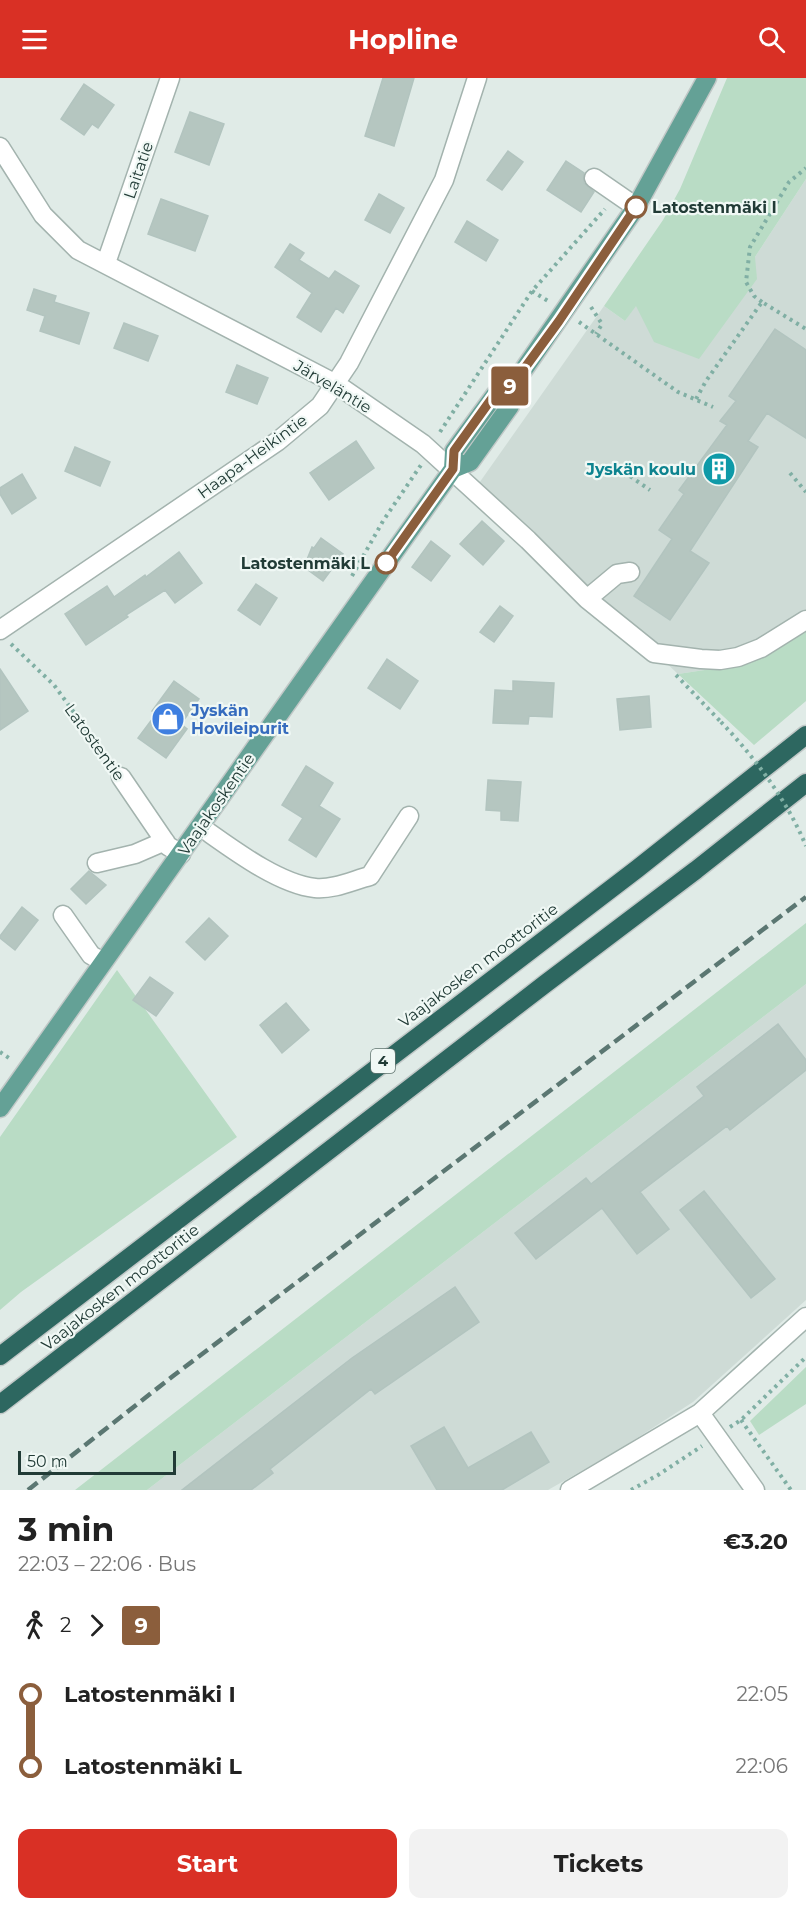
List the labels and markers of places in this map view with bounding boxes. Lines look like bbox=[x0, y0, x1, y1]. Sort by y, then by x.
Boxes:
marker: Latostenmäki I bbox=[625, 196, 647, 218]
place label: Latostenmäki I bbox=[652, 198, 777, 217]
building icon: Jyskän koulu bbox=[701, 451, 737, 487]
place label: Jyskän koulu bbox=[585, 460, 696, 479]
marker: Latostenmäki L bbox=[375, 552, 397, 574]
place label: Latostenmäki L bbox=[241, 554, 370, 573]
shop icon: Jyskän Hovileipurit bbox=[150, 701, 186, 737]
place label: Jyskän Hovileipurit bbox=[190, 701, 289, 738]

